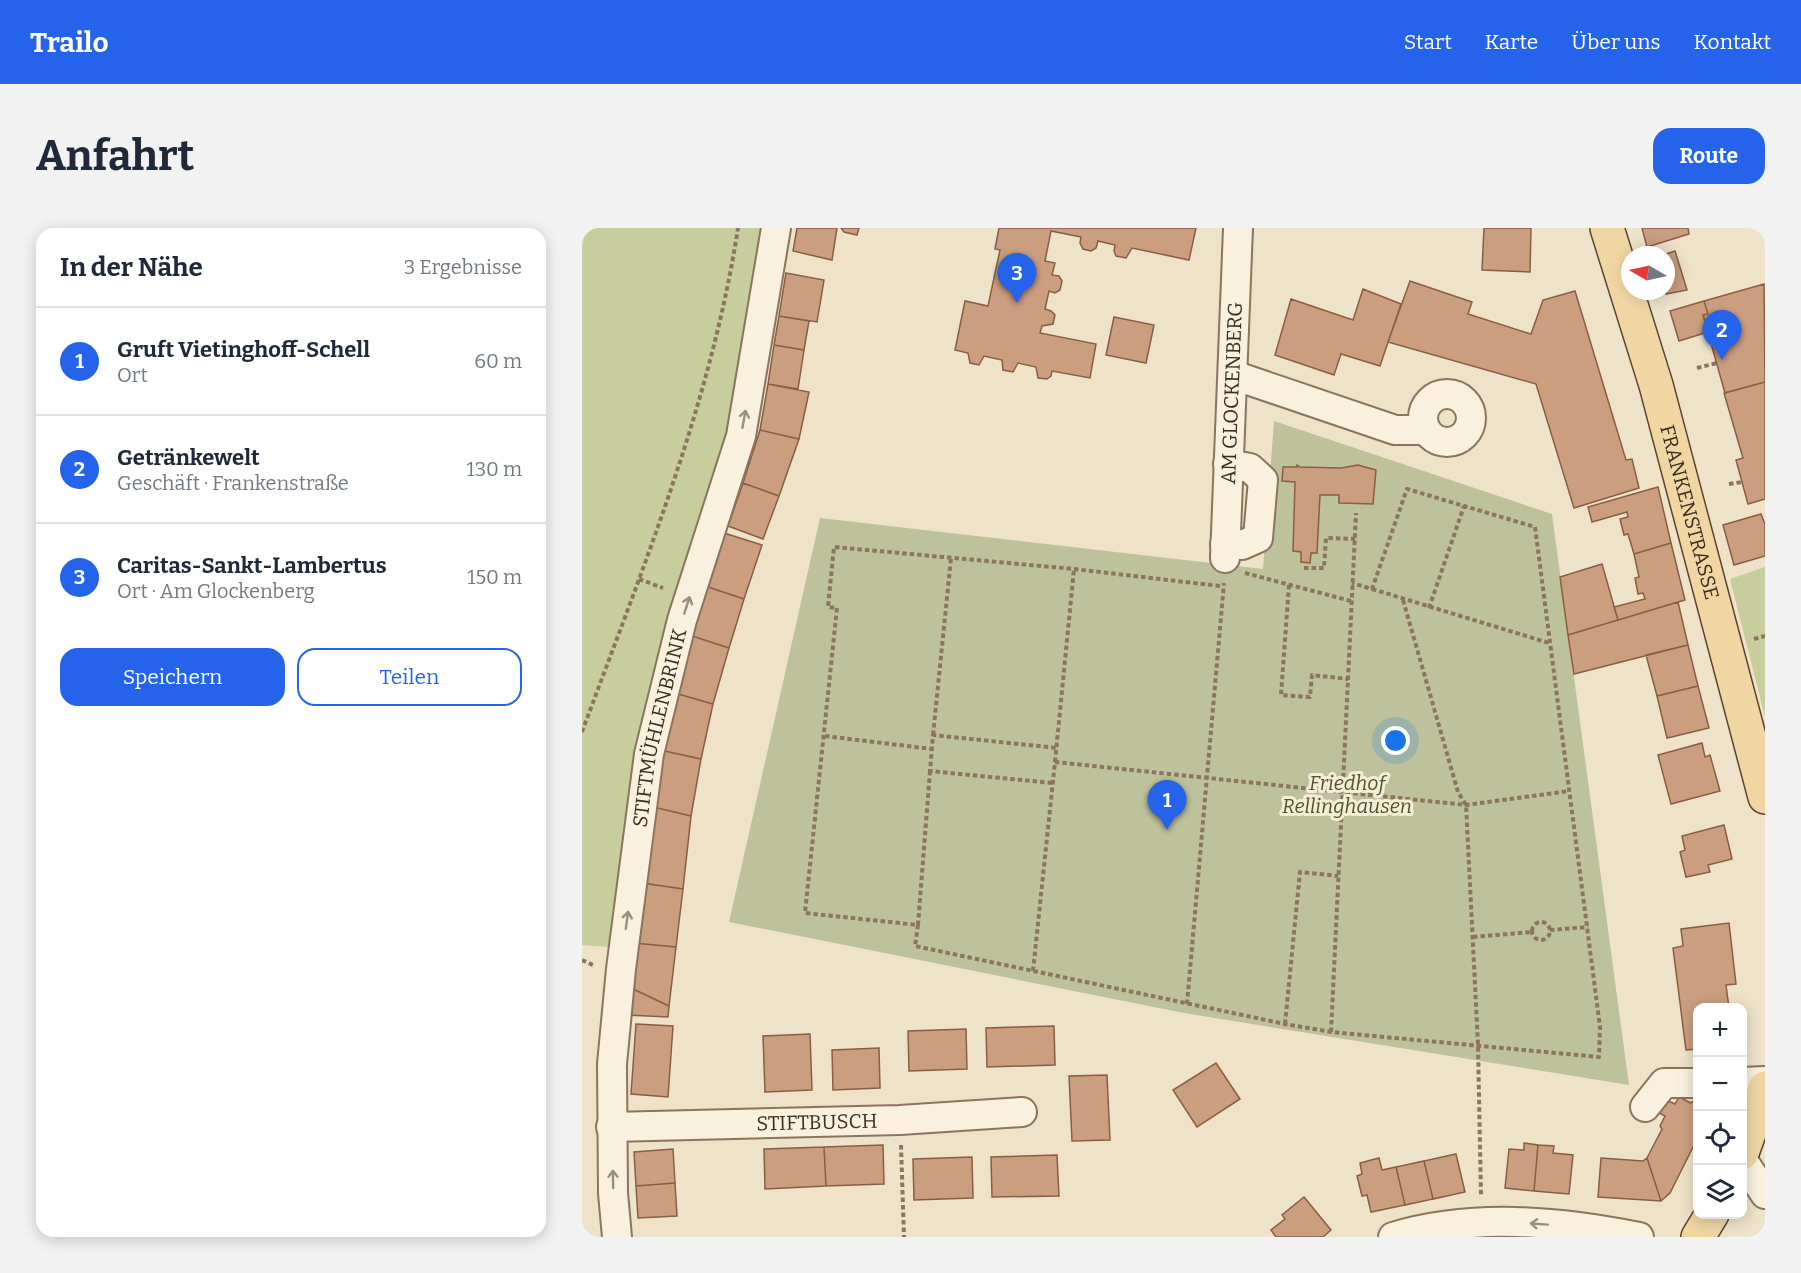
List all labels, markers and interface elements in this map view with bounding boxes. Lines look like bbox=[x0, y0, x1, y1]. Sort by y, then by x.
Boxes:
text: Trailo bbox=[30, 26, 109, 59]
text: Start bbox=[1404, 29, 1452, 55]
text: Karte bbox=[1485, 29, 1538, 55]
text: Über uns bbox=[1571, 29, 1661, 55]
text: Kontakt bbox=[1694, 29, 1771, 55]
button: Route bbox=[1653, 128, 1765, 184]
text: Anfahrt bbox=[36, 131, 194, 181]
north arrow bbox=[1621, 246, 1675, 300]
text: In der Nähe bbox=[60, 252, 203, 283]
pin: 3 bbox=[998, 254, 1036, 303]
text: 3 Ergebnisse bbox=[404, 255, 522, 279]
street label: AM GLOCKENBERG bbox=[1216, 301, 1247, 485]
pin: 2 bbox=[1702, 310, 1742, 360]
text: Gruft Vietinghoff-Schell bbox=[117, 336, 370, 363]
text: 1 bbox=[75, 349, 84, 373]
text: 60 m bbox=[474, 349, 522, 373]
text: Ort bbox=[117, 363, 148, 387]
one-way arrow bbox=[739, 410, 750, 429]
street label: FRANKENSTRASSE bbox=[1655, 422, 1724, 602]
text: Getränkewelt bbox=[117, 444, 260, 471]
text: 2 bbox=[74, 457, 85, 481]
text: 130 m bbox=[467, 457, 522, 481]
text: Geschäft · Frankenstraße bbox=[117, 471, 349, 495]
text: Caritas-Sankt-Lambertus bbox=[117, 552, 387, 579]
text: 3 bbox=[74, 565, 85, 589]
text: 150 m bbox=[467, 565, 522, 589]
text: Ort · Am Glockenberg bbox=[117, 579, 315, 603]
one-way arrow bbox=[682, 596, 693, 615]
street label: STIFTMÜHLENBRINK bbox=[628, 626, 691, 829]
button: Speichern bbox=[60, 648, 285, 706]
button: Teilen bbox=[297, 648, 522, 706]
your location bbox=[1381, 726, 1410, 755]
park label: Friedhof Rellinghausen bbox=[1282, 771, 1412, 818]
pin: 1 bbox=[1148, 780, 1186, 830]
one-way arrow bbox=[622, 911, 633, 930]
map controls bbox=[1693, 1003, 1747, 1219]
button: + bbox=[1693, 1003, 1747, 1057]
button: − bbox=[1693, 1057, 1747, 1111]
street label: STIFTBUSCH bbox=[756, 1109, 878, 1135]
button: locate bbox=[1693, 1111, 1747, 1165]
button: layers bbox=[1693, 1165, 1747, 1219]
one-way arrow bbox=[607, 1169, 618, 1189]
one-way arrow bbox=[1529, 1219, 1549, 1230]

